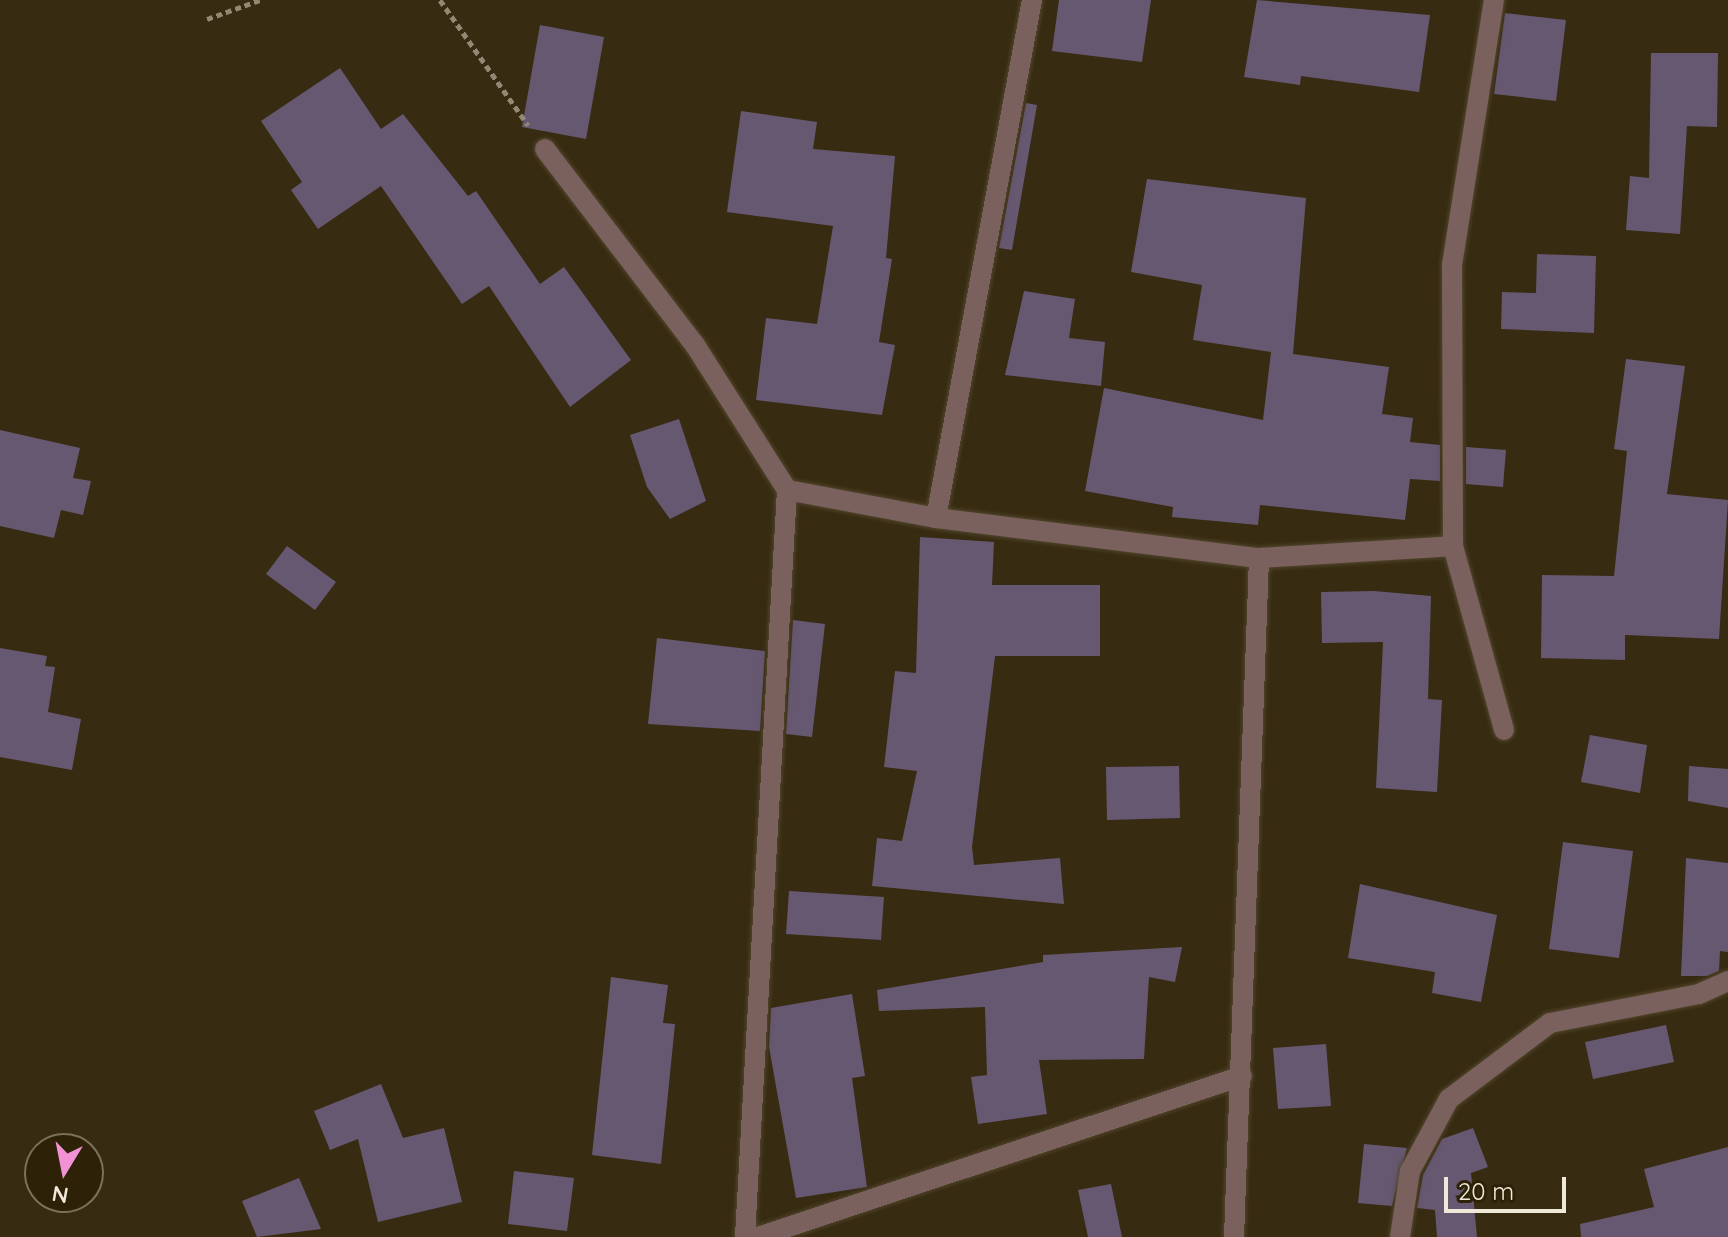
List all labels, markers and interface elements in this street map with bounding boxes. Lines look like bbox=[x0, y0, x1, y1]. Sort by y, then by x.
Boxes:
north arrow bbox=[24, 1133, 104, 1213]
scale bar bbox=[1448, 1161, 1570, 1211]
text: 20 m bbox=[1458, 1176, 1514, 1206]
text: N bbox=[50, 1179, 71, 1210]

